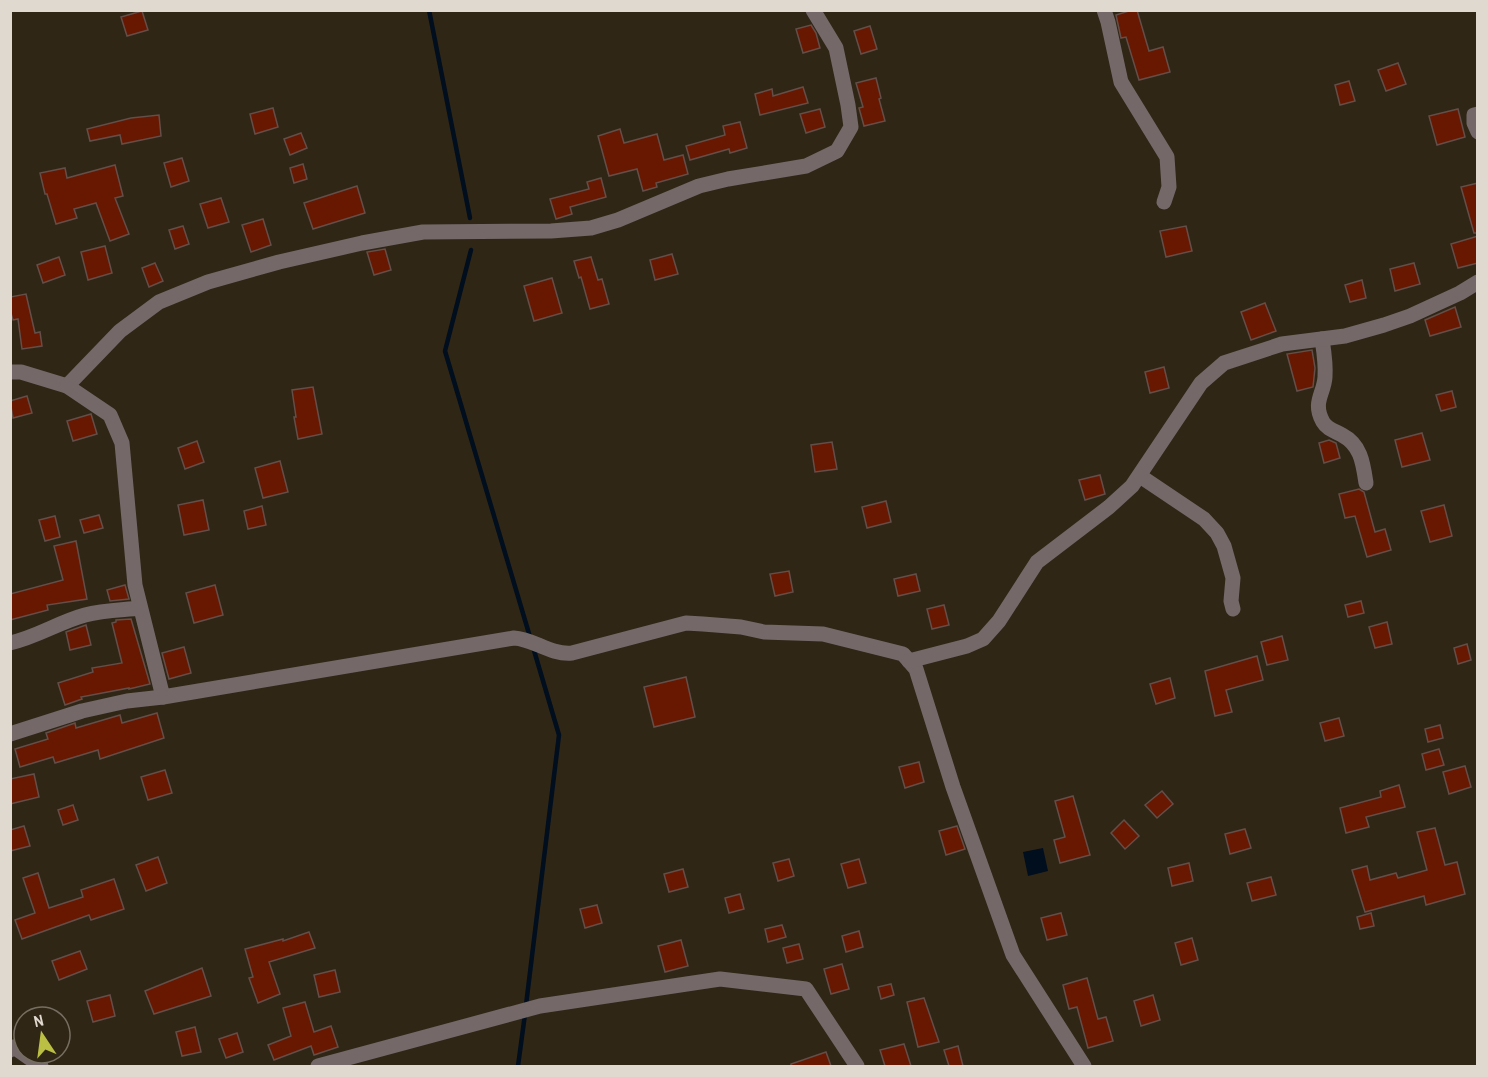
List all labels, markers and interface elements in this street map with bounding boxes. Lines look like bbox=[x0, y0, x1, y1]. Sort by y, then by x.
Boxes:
north arrow bbox=[12, 1005, 72, 1065]
text: N bbox=[32, 1009, 46, 1032]

